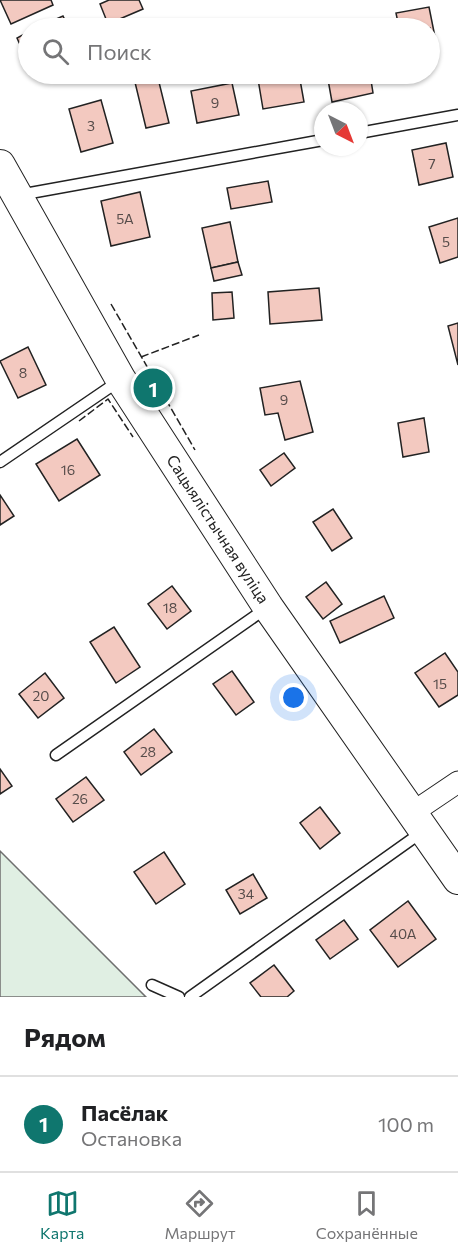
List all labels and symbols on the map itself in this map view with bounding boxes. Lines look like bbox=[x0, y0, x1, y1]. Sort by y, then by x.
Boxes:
house number: 9 bbox=[211, 94, 219, 111]
north arrow bbox=[314, 102, 368, 156]
house number: 3 bbox=[87, 117, 95, 134]
house number: 7 bbox=[428, 155, 436, 172]
house number: 5А bbox=[116, 210, 134, 227]
house number: 5 bbox=[442, 233, 450, 250]
house number: 8 bbox=[19, 364, 27, 381]
pin: 1 bbox=[134, 366, 172, 410]
house number: 9 bbox=[280, 391, 288, 408]
street label: Сацыялістычная вуліца bbox=[163, 451, 274, 607]
house number: 16 bbox=[61, 461, 75, 478]
house number: 18 bbox=[163, 599, 177, 616]
house number: 15 bbox=[433, 675, 447, 692]
your location bbox=[279, 683, 308, 712]
house number: 20 bbox=[33, 687, 49, 704]
house number: 28 bbox=[140, 743, 156, 760]
house number: 26 bbox=[72, 790, 88, 807]
house number: 34 bbox=[238, 885, 255, 902]
house number: 40А bbox=[390, 925, 417, 942]

